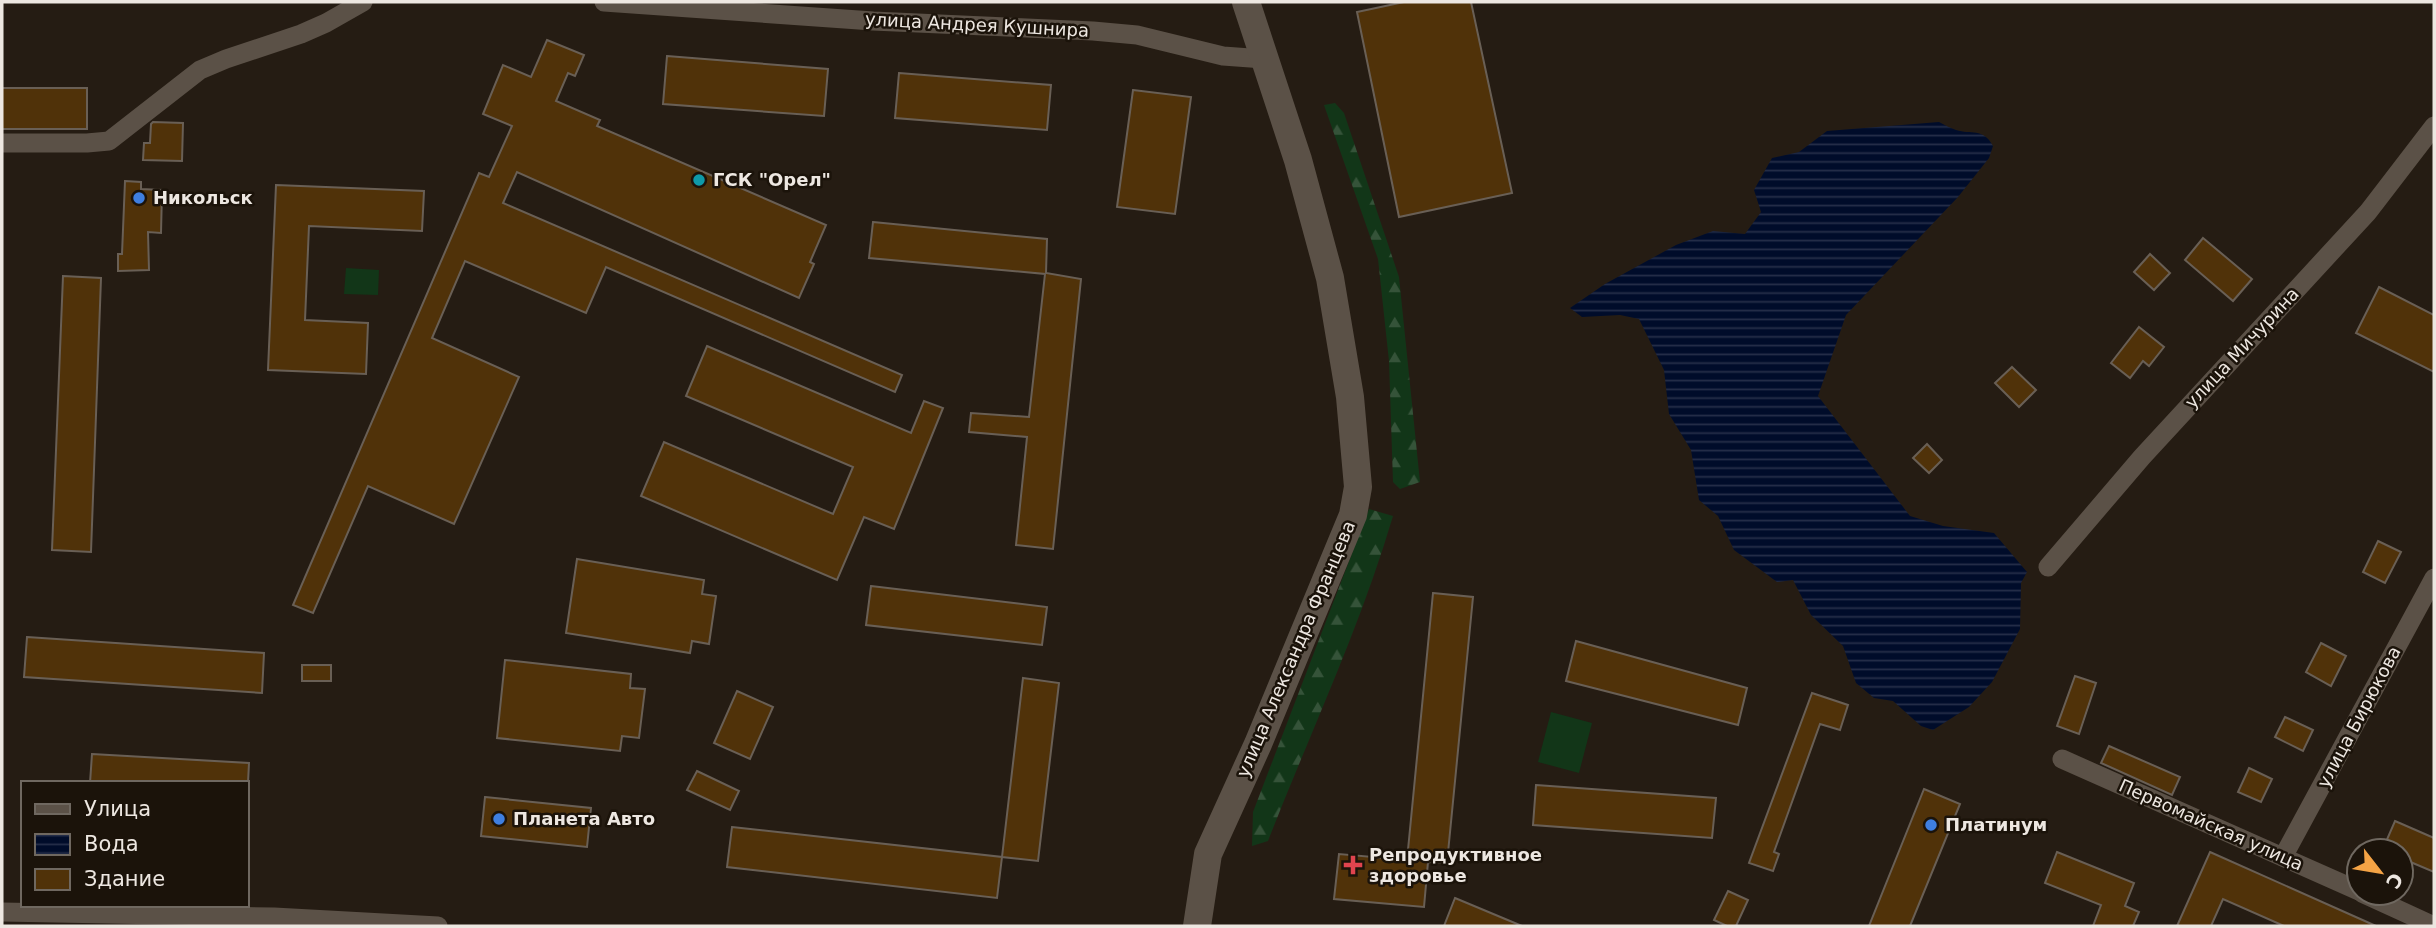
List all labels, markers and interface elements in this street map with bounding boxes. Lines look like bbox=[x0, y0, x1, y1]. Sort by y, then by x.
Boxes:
street label: улица Андрея Кушнира bbox=[864, 8, 1090, 41]
place label: ГСК "Орел" bbox=[713, 169, 831, 190]
marker: ГСК "Орел" bbox=[691, 172, 707, 188]
place label: Никольск bbox=[153, 187, 253, 208]
marker: Никольск bbox=[131, 190, 147, 206]
street label: улица Мичурина bbox=[2180, 283, 2303, 412]
street label: улица Александра Францева bbox=[1232, 517, 1359, 780]
street label: улица Бирюкова bbox=[2312, 643, 2405, 791]
street label: Первомайская улица bbox=[2116, 774, 2307, 875]
legend bbox=[21, 781, 248, 907]
text: Улица bbox=[84, 797, 151, 821]
place label: Планета Авто bbox=[513, 808, 655, 829]
marker: Планета Авто bbox=[491, 811, 507, 827]
place label: Платинум bbox=[1945, 814, 2047, 835]
marker: Платинум bbox=[1923, 817, 1939, 833]
text: Вода bbox=[84, 832, 139, 856]
north arrow bbox=[2345, 837, 2415, 907]
place label: Репродуктивное здоровье bbox=[1369, 844, 1542, 886]
marker: Репродуктивное здоровье bbox=[1343, 855, 1363, 875]
text: Здание bbox=[84, 867, 165, 891]
text: С bbox=[2382, 869, 2408, 892]

